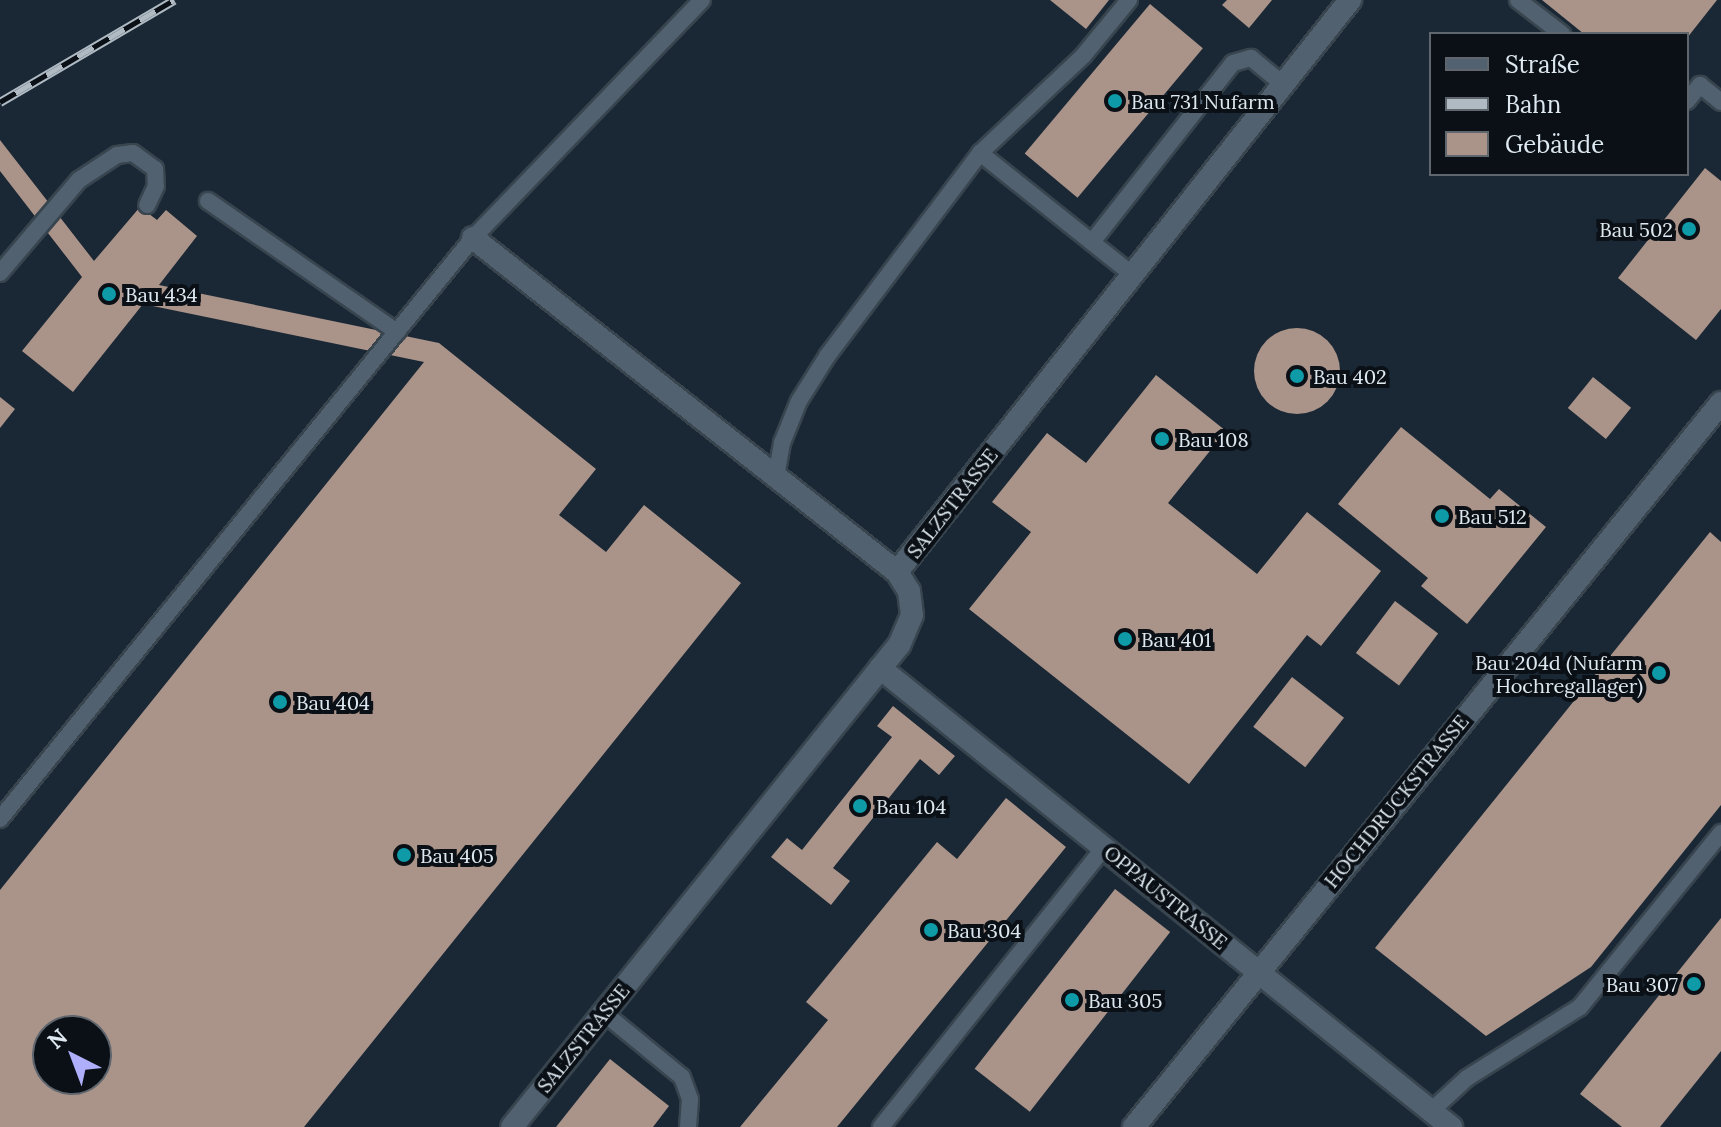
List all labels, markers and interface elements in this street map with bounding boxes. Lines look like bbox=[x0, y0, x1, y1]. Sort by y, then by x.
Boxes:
legend bbox=[1429, 32, 1689, 176]
text: Straße bbox=[1505, 49, 1580, 80]
place label: Bau 731 Nufarm bbox=[1131, 89, 1275, 113]
text: Bahn bbox=[1505, 89, 1561, 120]
marker: Bau 731 Nufarm bbox=[1106, 92, 1124, 110]
text: Gebäude bbox=[1505, 129, 1604, 160]
place label: Bau 502 bbox=[1599, 217, 1673, 241]
marker: Bau 502 bbox=[1680, 220, 1698, 238]
place label: Bau 434 bbox=[125, 282, 198, 306]
marker: Bau 434 bbox=[100, 285, 118, 303]
place label: Bau 402 bbox=[1313, 364, 1387, 388]
marker: Bau 402 bbox=[1288, 367, 1306, 385]
place label: Bau 108 bbox=[1178, 427, 1249, 451]
marker: Bau 108 bbox=[1153, 430, 1171, 448]
street label: SALZSTRASSE bbox=[902, 443, 1002, 563]
place label: Bau 512 bbox=[1458, 504, 1527, 528]
marker: Bau 512 bbox=[1433, 507, 1451, 525]
place label: Bau 401 bbox=[1141, 627, 1211, 651]
marker: Bau 401 bbox=[1116, 630, 1134, 648]
place label: Bau 204d (Nufarm Hochregallager) bbox=[1475, 650, 1643, 697]
marker: Bau 204d (Nufarm Hochregallager) bbox=[1650, 664, 1668, 682]
place label: Bau 404 bbox=[296, 690, 370, 714]
marker: Bau 404 bbox=[271, 693, 289, 711]
street label: HOCHDRUCKSTRASSE bbox=[1319, 710, 1473, 892]
place label: Bau 104 bbox=[876, 794, 946, 818]
marker: Bau 104 bbox=[851, 797, 869, 815]
street label: OPPAUSTRASSE bbox=[1100, 840, 1232, 954]
place label: Bau 405 bbox=[420, 843, 494, 867]
marker: Bau 405 bbox=[395, 846, 413, 864]
place label: Bau 304 bbox=[947, 918, 1021, 942]
marker: Bau 304 bbox=[922, 921, 940, 939]
place label: Bau 307 bbox=[1606, 972, 1678, 996]
marker: Bau 307 bbox=[1685, 975, 1703, 993]
street label: SALZSTRASSE bbox=[532, 979, 634, 1097]
place label: Bau 305 bbox=[1088, 988, 1162, 1012]
marker: Bau 305 bbox=[1063, 991, 1081, 1009]
north arrow bbox=[32, 1015, 112, 1095]
text: N bbox=[42, 1023, 73, 1055]

